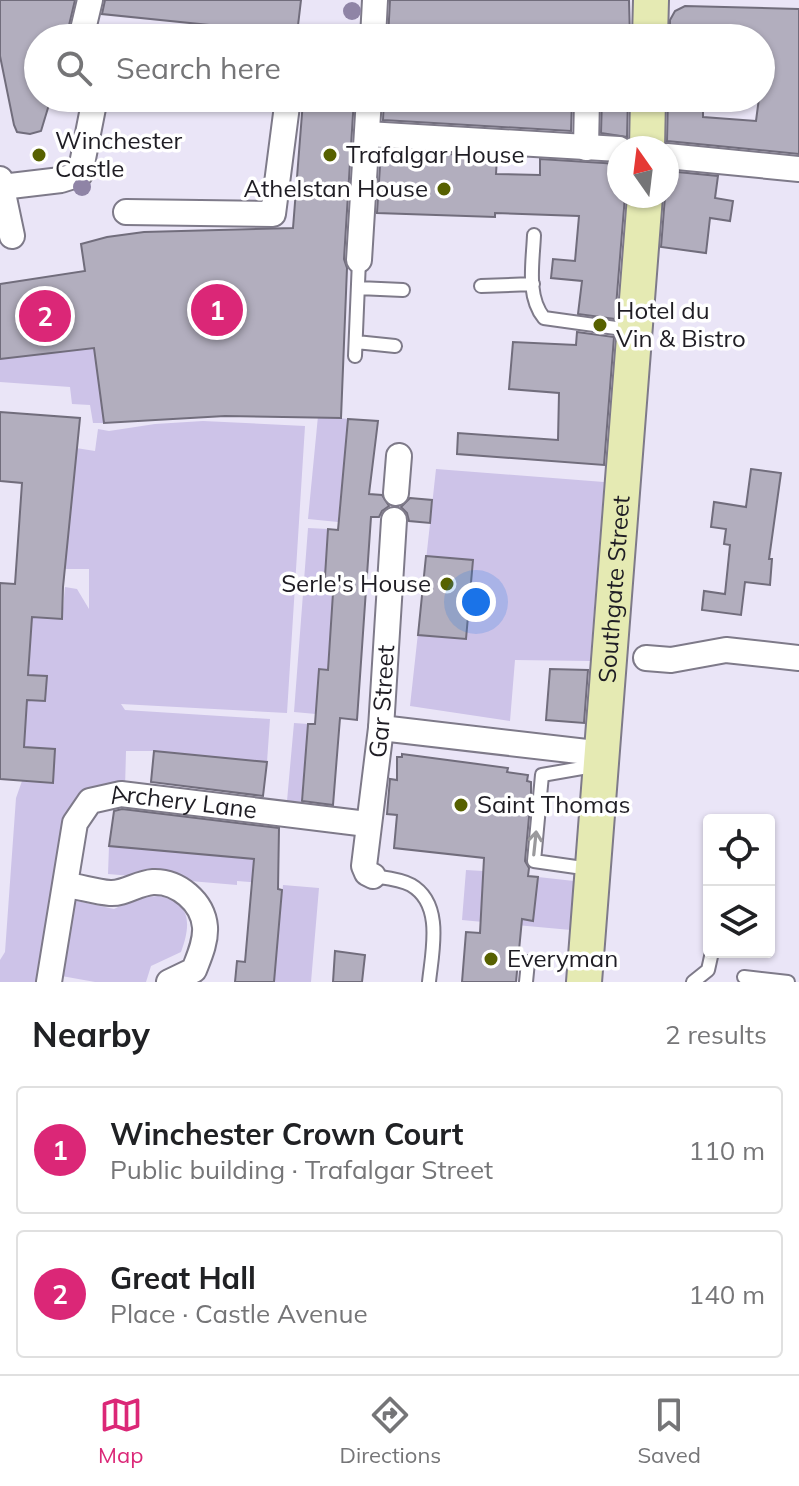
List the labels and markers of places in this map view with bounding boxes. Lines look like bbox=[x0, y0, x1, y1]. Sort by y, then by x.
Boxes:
place label: Winchester Castle bbox=[55, 125, 183, 183]
place label: Trafalgar House bbox=[346, 139, 525, 169]
marker: Winchester Castle bbox=[30, 146, 48, 164]
marker: Trafalgar House bbox=[321, 146, 339, 164]
place label: Athelstan House bbox=[244, 173, 428, 203]
marker: Athelstan House bbox=[435, 180, 453, 198]
pin: 1 bbox=[191, 280, 243, 340]
pin: 2 bbox=[19, 286, 71, 346]
place label: Hotel du Vin & Bistro bbox=[616, 295, 746, 353]
marker: Hotel du Vin & Bistro bbox=[591, 316, 609, 334]
place label: Serle's House bbox=[281, 568, 431, 598]
marker: Serle's House bbox=[438, 575, 456, 593]
place label: Saint Thomas bbox=[477, 789, 630, 819]
marker: Saint Thomas bbox=[452, 796, 470, 814]
place label: Everyman bbox=[507, 943, 618, 973]
marker: Everyman bbox=[482, 950, 500, 968]

